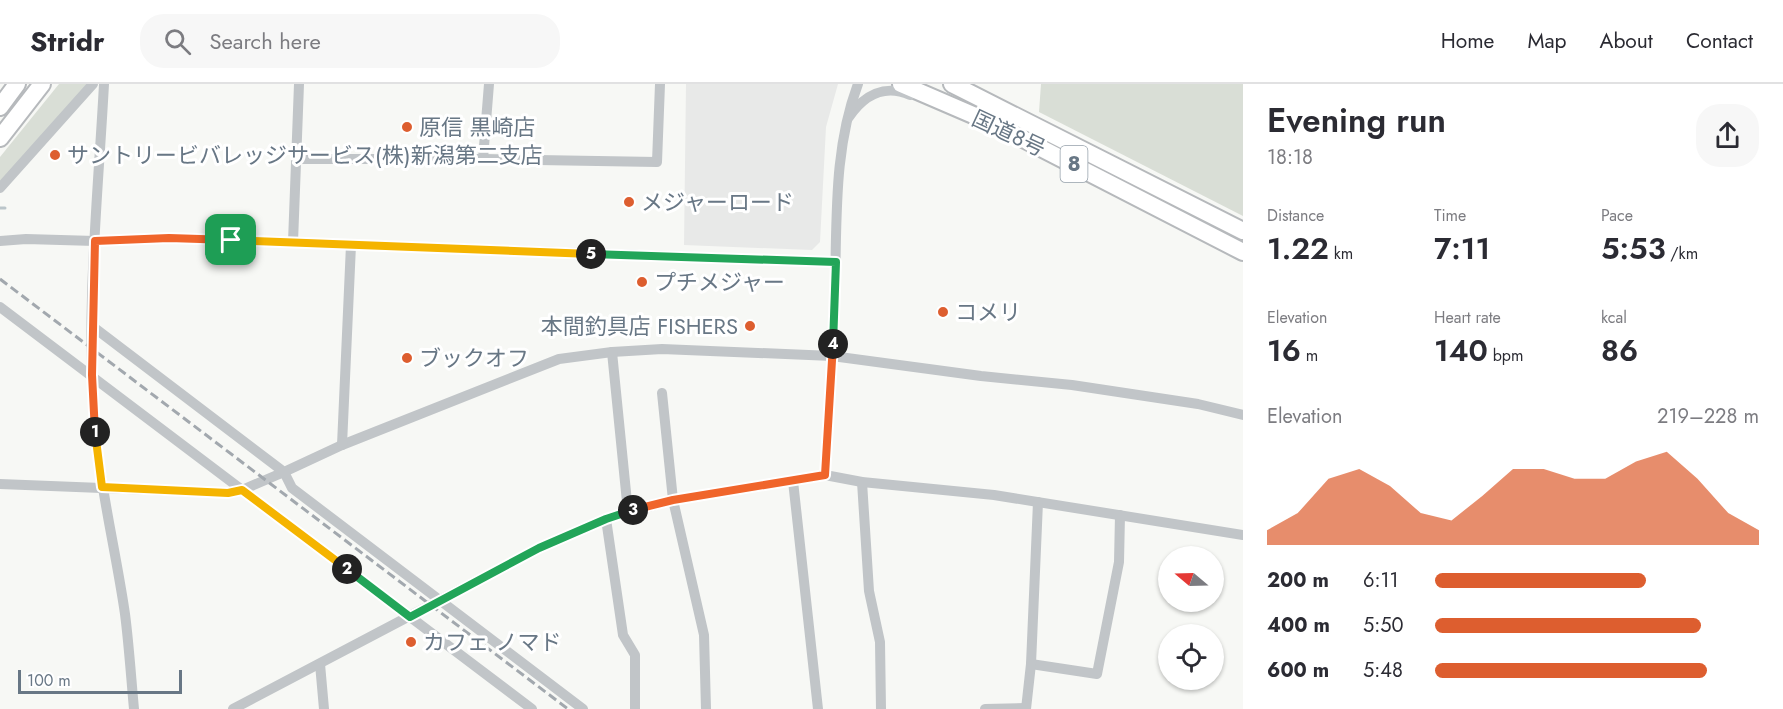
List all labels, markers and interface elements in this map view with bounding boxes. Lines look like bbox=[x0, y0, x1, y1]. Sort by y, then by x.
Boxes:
search box bbox=[140, 14, 560, 68]
text: Stridr bbox=[30, 21, 104, 62]
icon: search bbox=[161, 25, 194, 58]
text: Search here bbox=[209, 25, 321, 57]
text: Home bbox=[1441, 26, 1494, 56]
text: Map bbox=[1527, 26, 1567, 56]
text: About bbox=[1600, 26, 1653, 56]
text: Contact bbox=[1686, 26, 1753, 56]
text: Evening run bbox=[1267, 97, 1446, 144]
street label: 国道8号 bbox=[967, 102, 1051, 164]
button: share bbox=[1696, 104, 1759, 167]
place label: 原信 黒崎店 bbox=[419, 111, 536, 143]
marker: 原信 黒崎店 bbox=[400, 120, 414, 134]
place label: サントリービバレッジサービス(株)新潟第二支店 bbox=[67, 139, 543, 171]
text: 18:18 bbox=[1267, 143, 1313, 172]
road number: 8 bbox=[1060, 146, 1088, 182]
marker: サントリービバレッジサービス(株)新潟第二支店 bbox=[48, 148, 62, 162]
place label: メジャーロード bbox=[641, 186, 794, 218]
marker: メジャーロード bbox=[622, 195, 636, 209]
text: Distance bbox=[1267, 204, 1324, 227]
text: Time bbox=[1434, 204, 1466, 227]
text: Pace bbox=[1601, 204, 1633, 227]
pin bbox=[205, 214, 256, 265]
icon: arrive bbox=[214, 223, 247, 256]
text: 1.22 bbox=[1267, 227, 1329, 270]
text: 7:11 bbox=[1434, 227, 1490, 270]
text: 5:53 bbox=[1601, 227, 1666, 270]
pin: 5 bbox=[576, 239, 606, 269]
text: 5 bbox=[586, 242, 596, 265]
text: km bbox=[1329, 242, 1353, 265]
text: /km bbox=[1666, 242, 1698, 265]
place label: プチメジャー bbox=[654, 266, 785, 298]
marker: プチメジャー bbox=[635, 275, 649, 289]
place label: コメリ bbox=[955, 296, 1021, 328]
marker: コメリ bbox=[936, 305, 950, 319]
text: Elevation bbox=[1267, 306, 1327, 329]
text: Heart rate bbox=[1434, 306, 1501, 329]
text: kcal bbox=[1601, 306, 1627, 329]
place label: 本間釣具店 FISHERS bbox=[541, 310, 738, 342]
marker: 本間釣具店 FISHERS bbox=[743, 319, 757, 333]
pin: 4 bbox=[818, 329, 848, 359]
text: 16 bbox=[1267, 329, 1301, 372]
text: 140 bbox=[1434, 329, 1488, 372]
text: 86 bbox=[1601, 329, 1638, 372]
text: 4 bbox=[827, 332, 839, 355]
place label: ブックオフ bbox=[419, 342, 529, 374]
text: m bbox=[1301, 344, 1318, 367]
text: bpm bbox=[1488, 344, 1523, 367]
marker: ブックオフ bbox=[400, 351, 414, 365]
text: Elevation bbox=[1267, 402, 1342, 431]
text: 219–228 m bbox=[1657, 402, 1759, 431]
pin: 1 bbox=[80, 417, 110, 447]
text: 1 bbox=[91, 420, 99, 443]
pin: 3 bbox=[618, 495, 648, 525]
text: 3 bbox=[628, 498, 638, 521]
north arrow bbox=[1158, 546, 1224, 612]
map controls bbox=[1158, 546, 1224, 690]
pin: 2 bbox=[332, 554, 362, 584]
text: 2 bbox=[342, 557, 352, 580]
text: 200 m bbox=[1267, 566, 1329, 595]
text: 6:11 bbox=[1363, 566, 1399, 595]
text: 400 m bbox=[1267, 611, 1330, 640]
text: 5:50 bbox=[1363, 611, 1404, 640]
button: locate bbox=[1158, 624, 1224, 690]
place label: カフェ ノマド bbox=[423, 626, 562, 658]
marker: カフェ ノマド bbox=[404, 635, 418, 649]
text: 600 m bbox=[1267, 656, 1329, 685]
text: 5:48 bbox=[1363, 656, 1403, 685]
scale bar bbox=[18, 667, 182, 694]
text: 100 m bbox=[27, 669, 71, 692]

